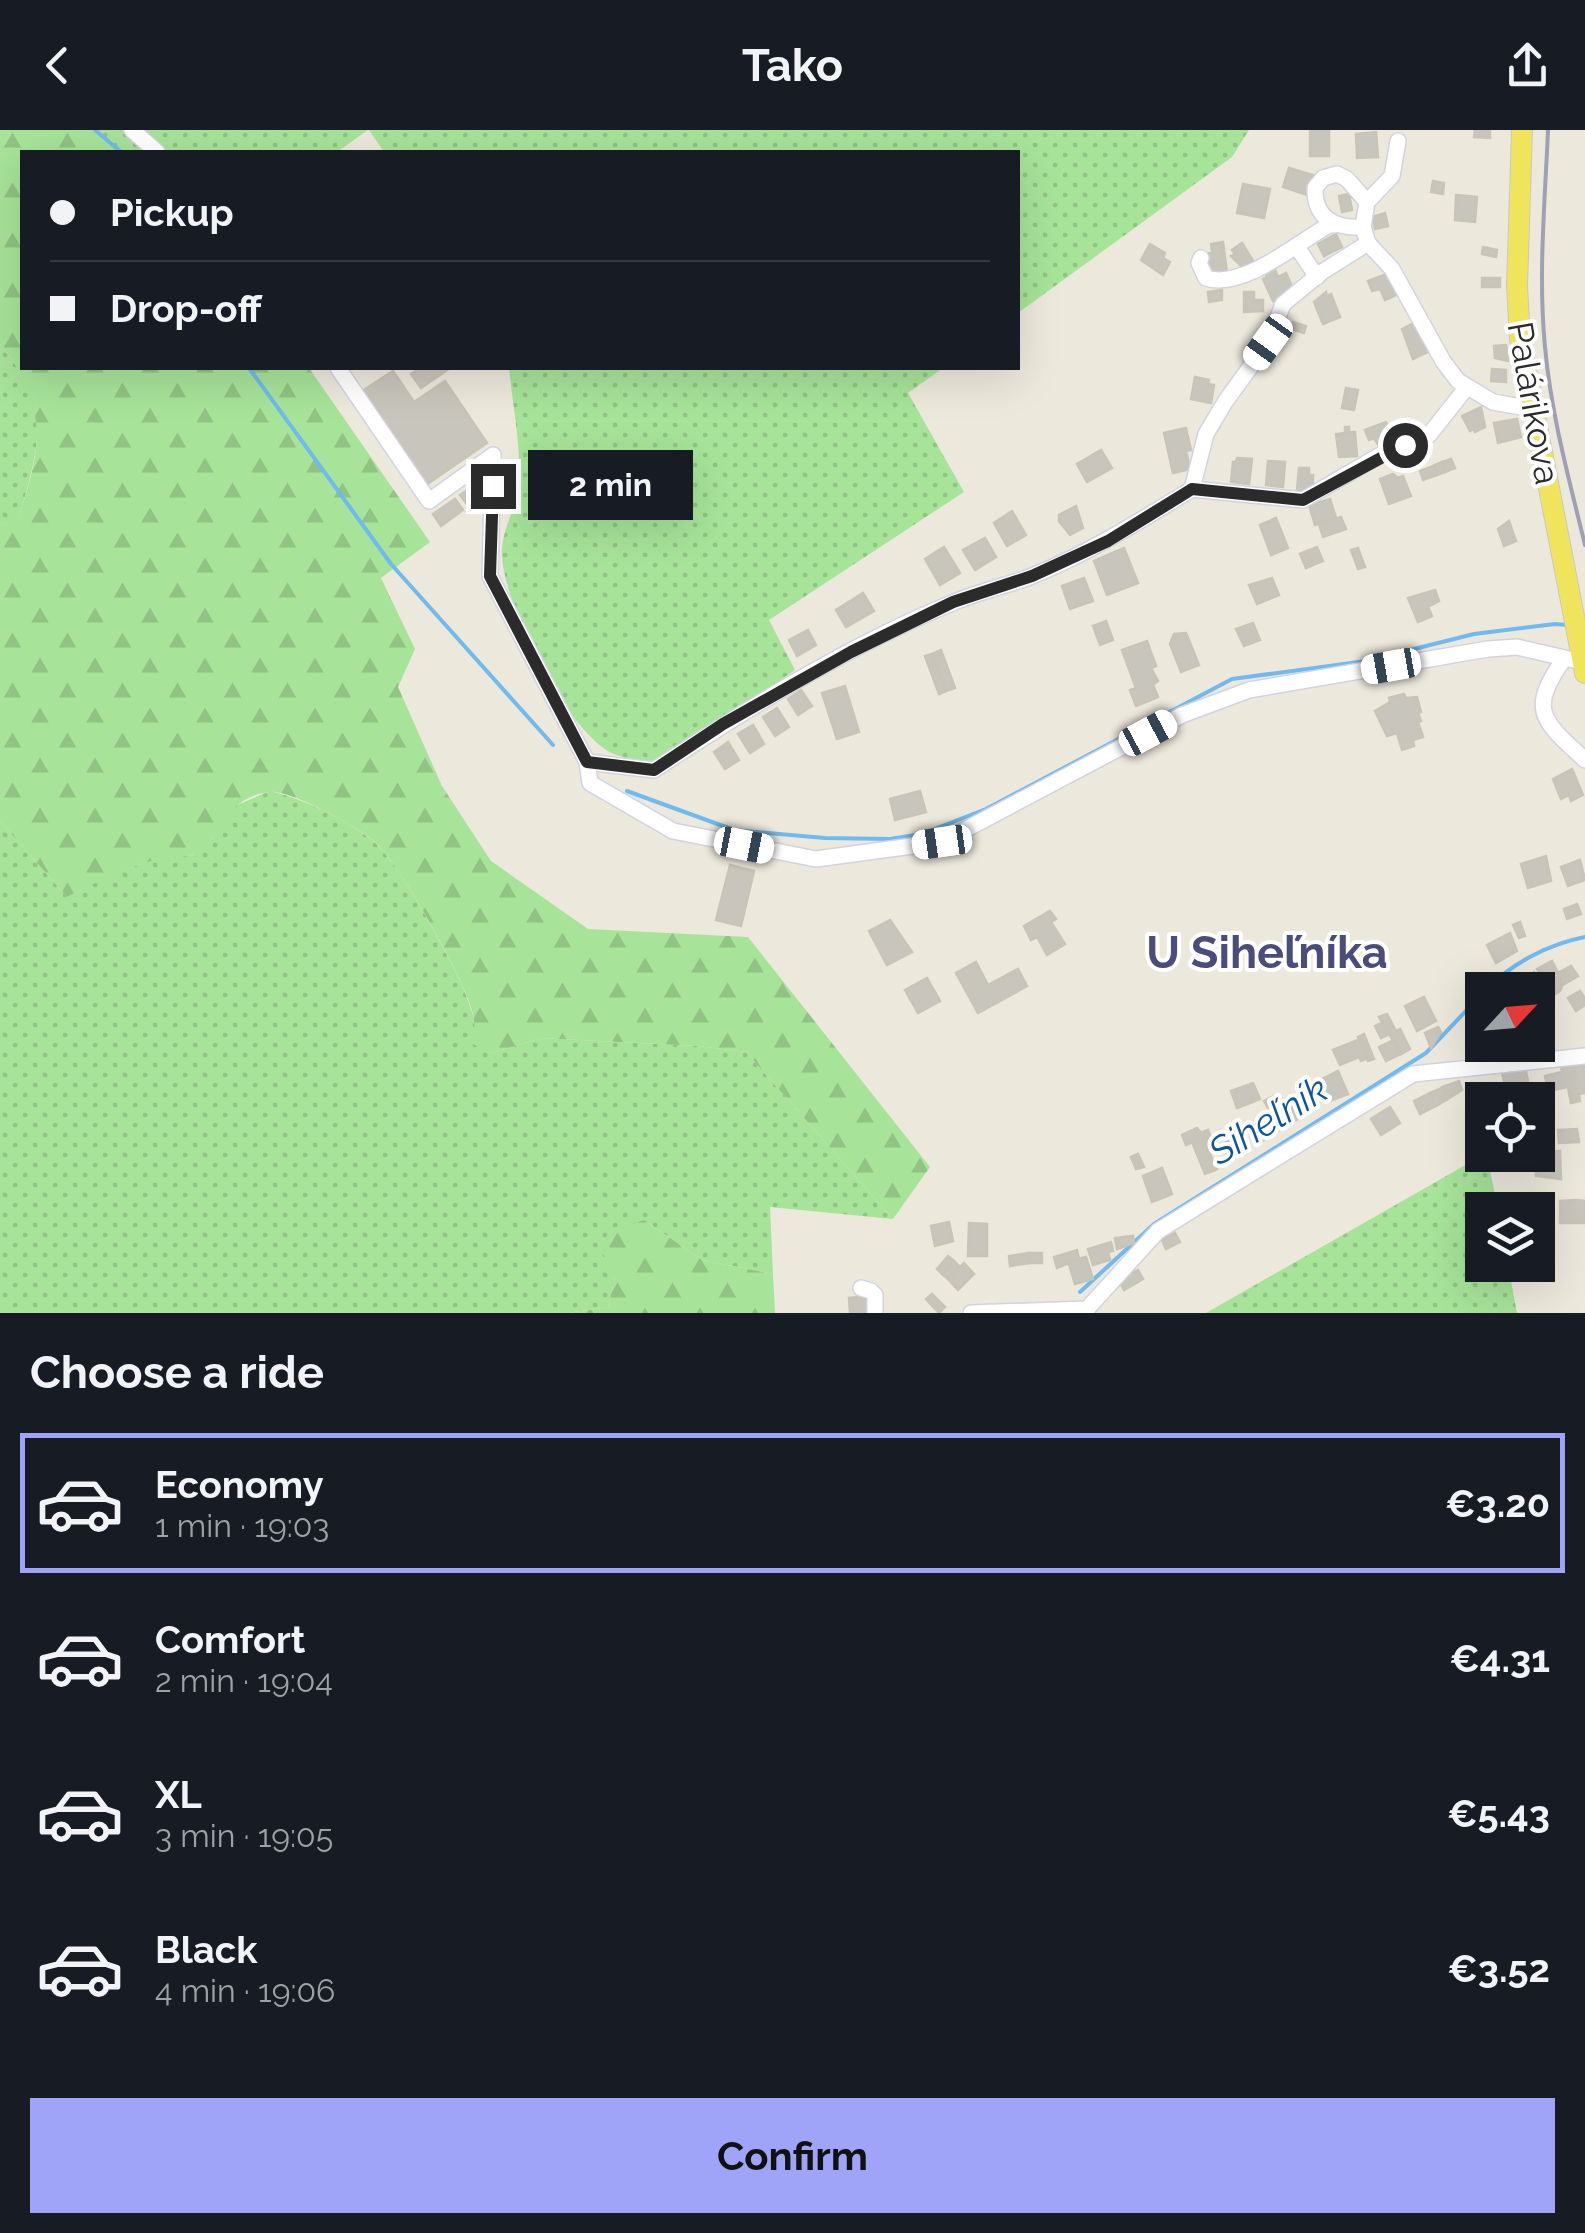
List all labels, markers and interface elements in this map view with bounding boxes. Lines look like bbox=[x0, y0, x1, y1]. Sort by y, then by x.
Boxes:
icon: back bbox=[30, 38, 85, 93]
icon: share bbox=[1500, 38, 1555, 93]
text: Tako bbox=[742, 39, 843, 92]
text: Pickup bbox=[110, 190, 234, 235]
text: Drop-off bbox=[110, 286, 262, 331]
car bbox=[1238, 309, 1298, 375]
street label: Palárikova bbox=[1500, 319, 1568, 487]
route start bbox=[1383, 423, 1428, 468]
callout: 2 min bbox=[528, 451, 693, 521]
route end bbox=[471, 464, 516, 509]
text: 2 min bbox=[569, 466, 652, 503]
car bbox=[1359, 646, 1423, 686]
car bbox=[1114, 706, 1182, 760]
car bbox=[910, 823, 974, 861]
car bbox=[712, 825, 776, 865]
district label: U Siheľníka bbox=[1146, 926, 1388, 979]
north arrow bbox=[1465, 972, 1555, 1062]
map controls bbox=[1465, 972, 1555, 1282]
water label: Siheľník bbox=[1199, 1066, 1336, 1174]
button: locate bbox=[1465, 1082, 1555, 1172]
button: layers bbox=[1465, 1192, 1555, 1282]
text: Choose a ride bbox=[30, 1346, 324, 1399]
icon: car bbox=[35, 1458, 125, 1548]
text: Economy bbox=[155, 1462, 324, 1507]
text: €3.20 bbox=[1445, 1481, 1550, 1526]
text: 1 min · 19:03 bbox=[155, 1507, 329, 1544]
icon: car bbox=[35, 1613, 125, 1703]
text: Comfort bbox=[155, 1617, 305, 1662]
text: €4.31 bbox=[1449, 1636, 1550, 1681]
text: 2 min · 19:04 bbox=[155, 1662, 333, 1699]
icon: car bbox=[35, 1768, 125, 1858]
text: XL bbox=[155, 1772, 202, 1817]
text: €5.43 bbox=[1447, 1791, 1550, 1836]
text: 3 min · 19:05 bbox=[155, 1817, 333, 1854]
icon: car bbox=[35, 1923, 125, 2013]
text: Black bbox=[155, 1927, 257, 1972]
text: €3.52 bbox=[1447, 1946, 1550, 1991]
text: 4 min · 19:06 bbox=[155, 1972, 335, 2009]
button: Confirm bbox=[30, 2098, 1555, 2213]

